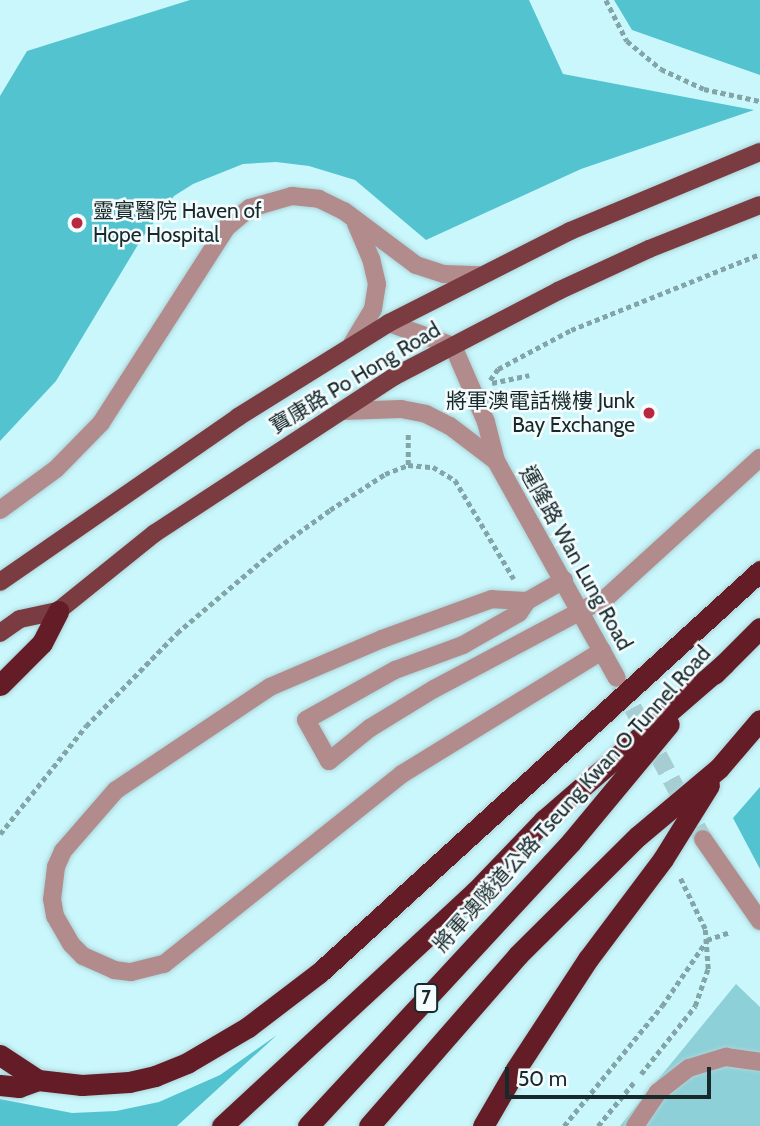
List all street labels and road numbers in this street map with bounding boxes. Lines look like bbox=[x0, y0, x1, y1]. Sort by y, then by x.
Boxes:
street label: 寶康路 Po Hong Road bbox=[265, 317, 445, 439]
street label: 運隆路 Wan Lung Road bbox=[515, 461, 637, 655]
street label: 將軍澳隧道公路 Tseung Kwan O Tunnel Road bbox=[428, 641, 716, 957]
road number: 7 bbox=[414, 982, 438, 1014]

